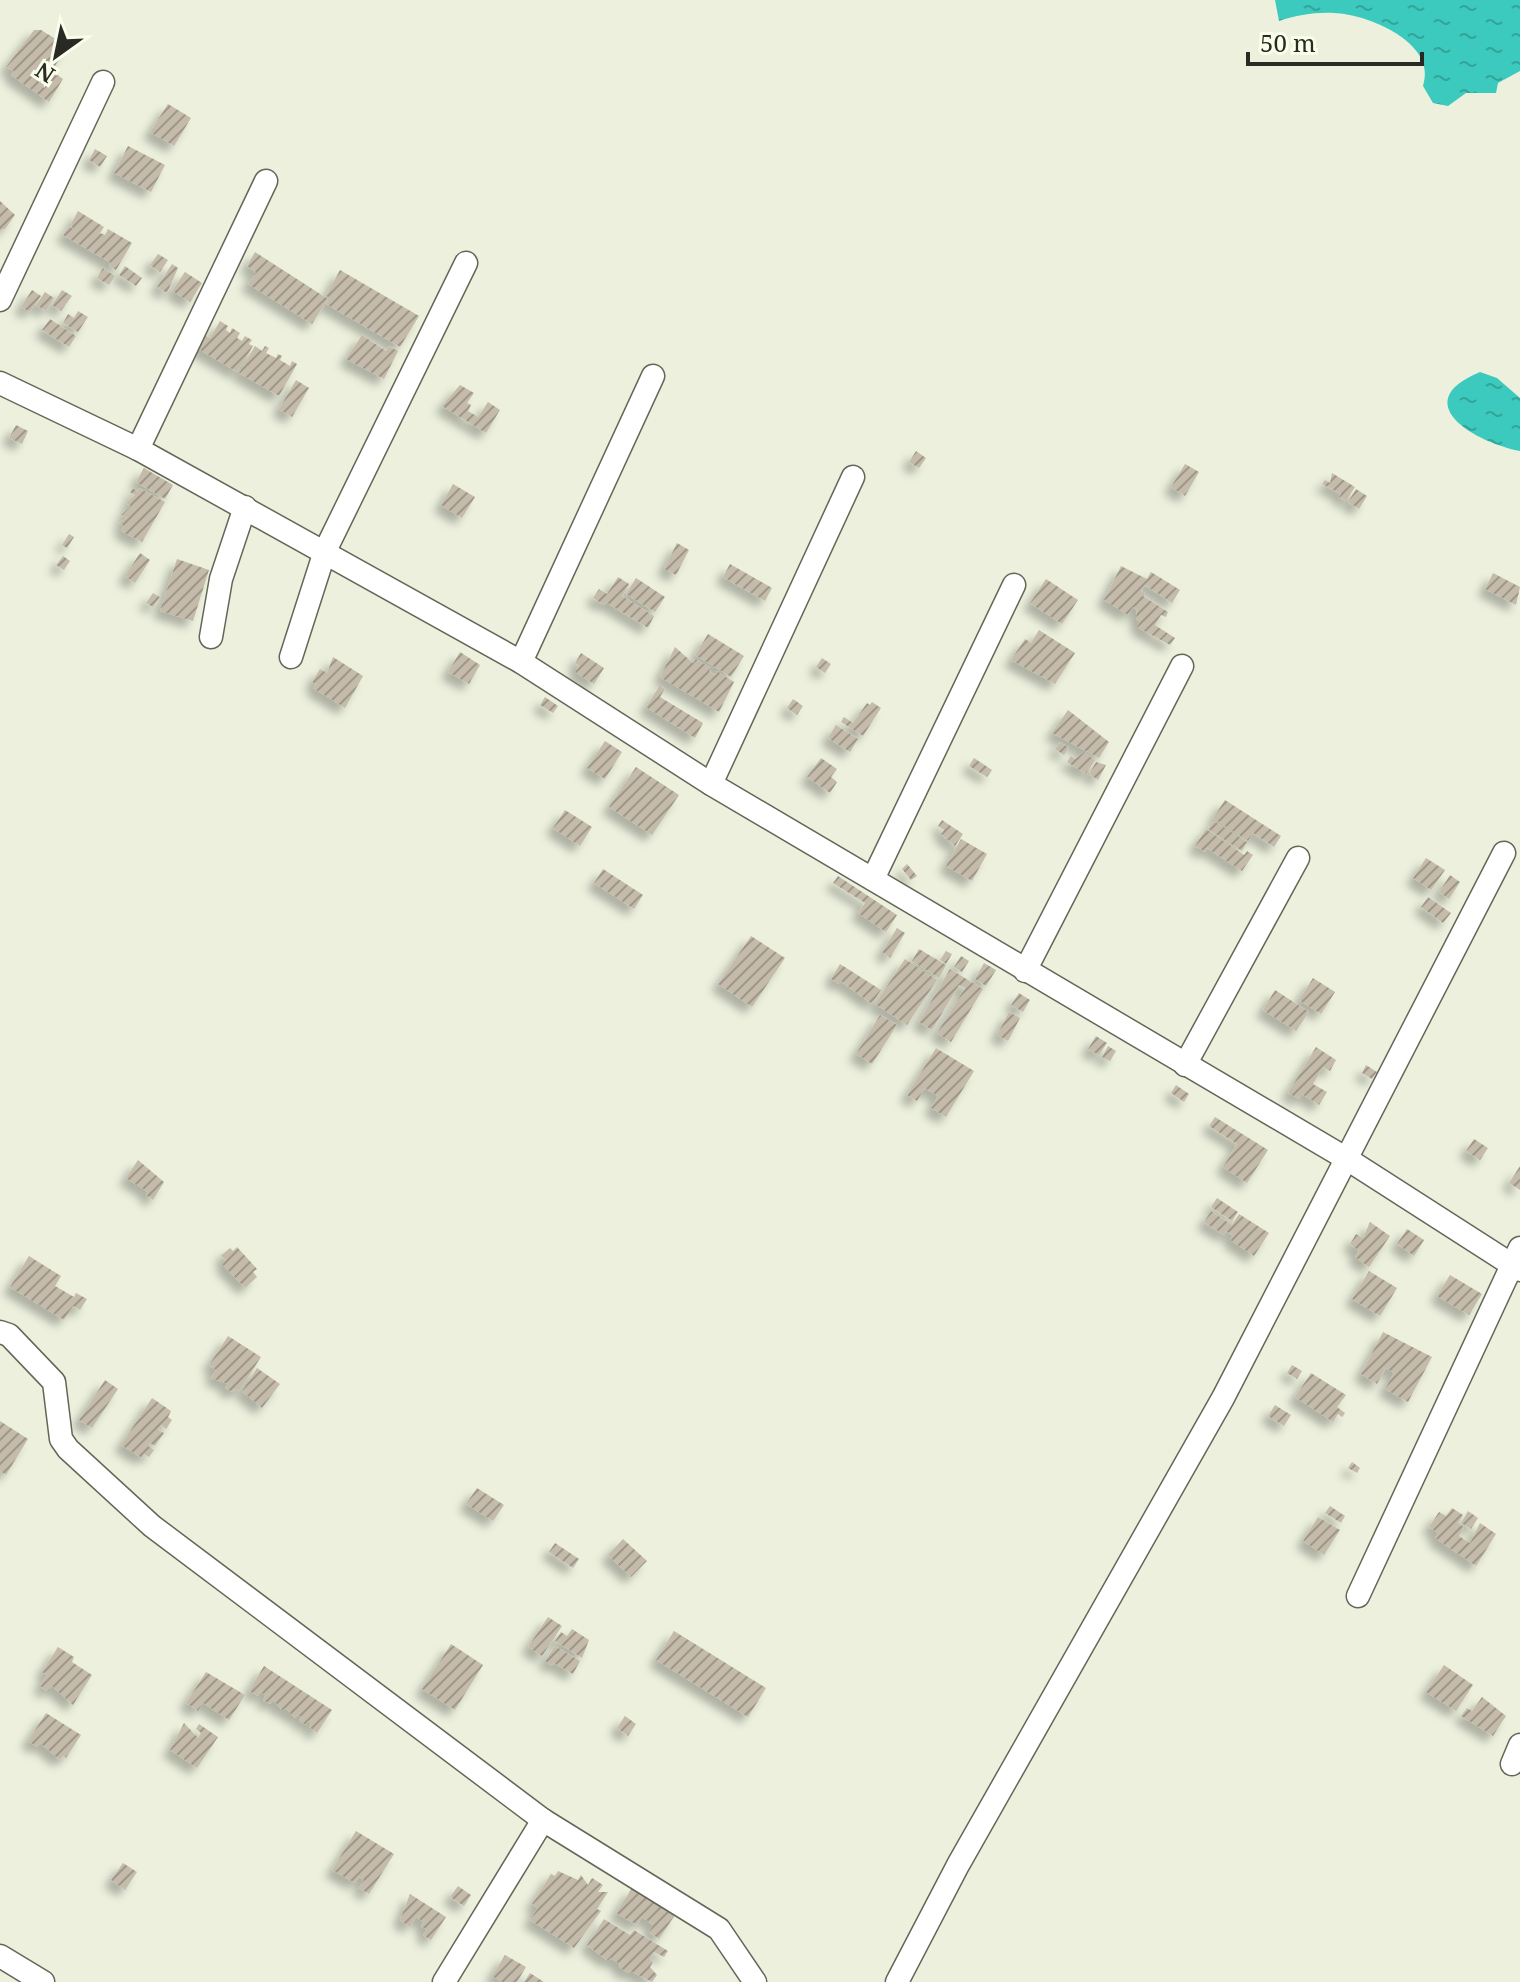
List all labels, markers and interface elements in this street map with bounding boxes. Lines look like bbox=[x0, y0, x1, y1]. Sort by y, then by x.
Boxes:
north arrow bbox=[16, 16, 96, 96]
scale bar bbox=[1248, 16, 1422, 66]
text: 50 m bbox=[1260, 26, 1316, 59]
text: N bbox=[29, 56, 60, 91]

